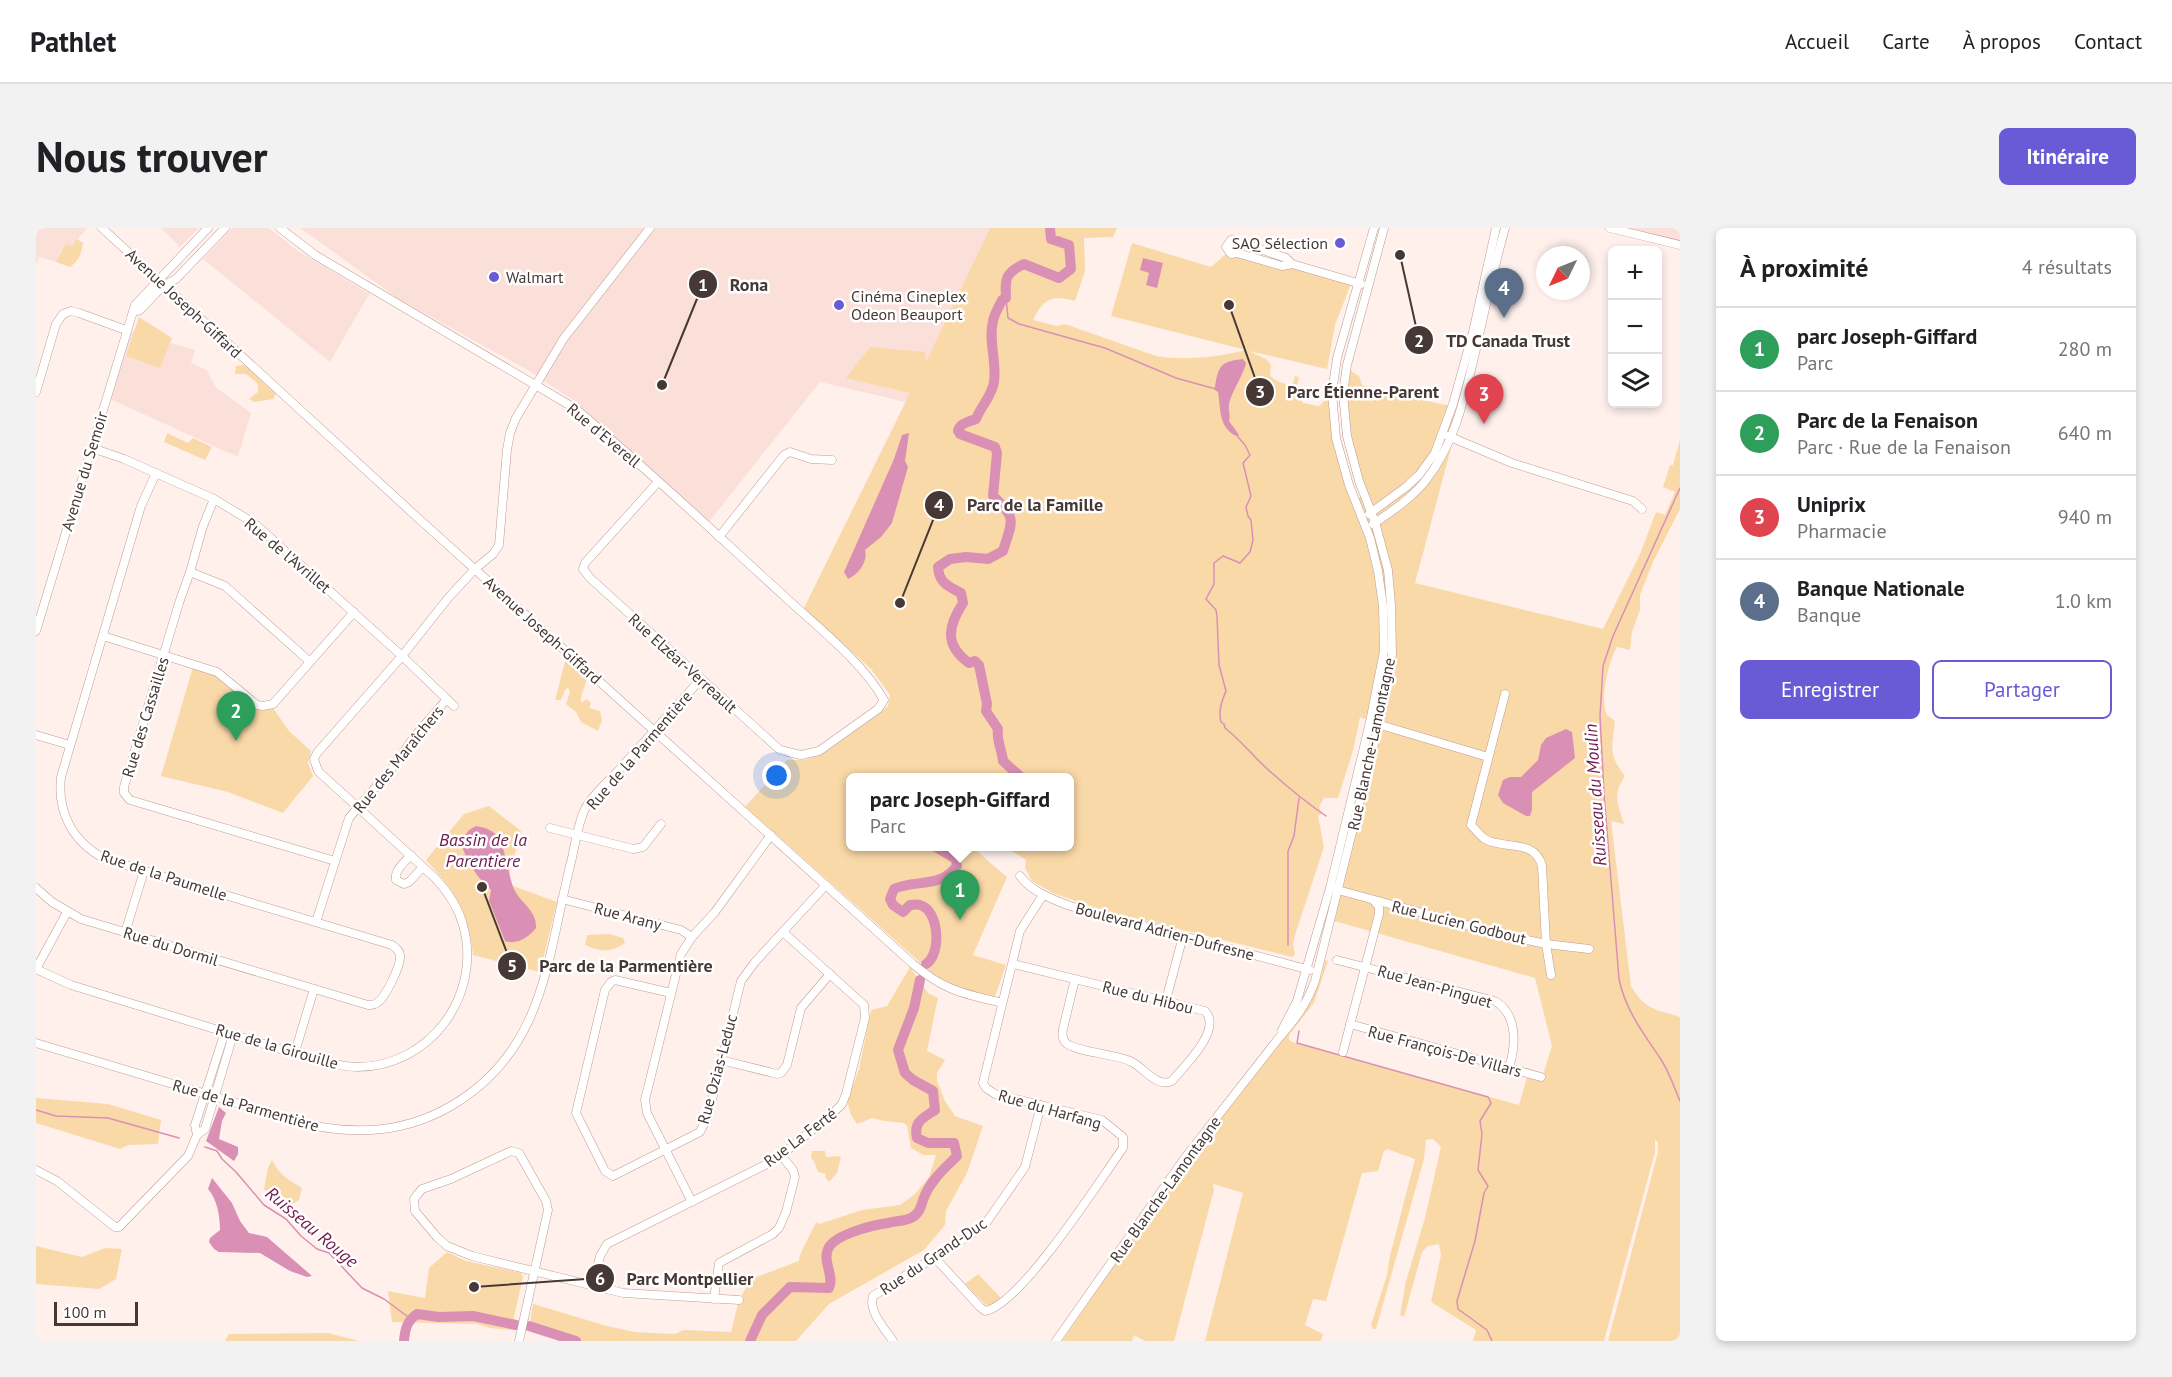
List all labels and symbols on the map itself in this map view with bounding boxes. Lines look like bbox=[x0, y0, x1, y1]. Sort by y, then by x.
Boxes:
place label: SAQ Sélection bbox=[1232, 233, 1328, 253]
marker: SAQ Sélection bbox=[1333, 236, 1347, 250]
street label: Avenue Joseph-Giffard bbox=[122, 244, 246, 362]
north arrow bbox=[1536, 246, 1590, 300]
callout: Rona bbox=[688, 266, 780, 302]
place label: Walmart bbox=[506, 267, 564, 287]
pin: 4 bbox=[1484, 268, 1524, 318]
marker: Walmart bbox=[487, 270, 501, 284]
text: 1 bbox=[698, 273, 708, 296]
text: Rona bbox=[730, 273, 768, 296]
place label: Cinéma Cineplex Odeon Beauport bbox=[851, 286, 966, 324]
marker: Cinéma Cineplex Odeon Beauport bbox=[832, 298, 846, 312]
callout: TD Canada Trust bbox=[1404, 322, 1583, 358]
text: 2 bbox=[1414, 329, 1424, 352]
text: TD Canada Trust bbox=[1446, 329, 1571, 352]
callout: Parc Étienne-Parent bbox=[1245, 374, 1451, 410]
pin: 3 bbox=[1464, 374, 1504, 424]
text: 3 bbox=[1255, 380, 1265, 403]
text: Parc Étienne-Parent bbox=[1287, 380, 1440, 403]
street label: Rue d'Everell bbox=[563, 399, 645, 472]
street label: Avenue du Semoir bbox=[56, 408, 112, 533]
callout: Parc de la Famille bbox=[924, 487, 1115, 523]
text: 4 bbox=[934, 493, 944, 516]
text: Parc de la Famille bbox=[967, 493, 1103, 516]
street label: Rue de l'Avrillet bbox=[241, 513, 336, 597]
street label: Avenue Joseph-Giffard bbox=[480, 572, 606, 688]
street label: Rue Elzéar-Verreault bbox=[625, 609, 742, 717]
street label: Rue des Cassailles bbox=[117, 654, 173, 780]
street label: Rue Blanche-Lamontagne bbox=[1343, 656, 1399, 832]
street label: Rue de la Parmentière bbox=[582, 686, 696, 814]
pin: 2 bbox=[216, 692, 256, 741]
street label: Rue des Maraîchers bbox=[348, 701, 448, 817]
water label: Ruisseau du Moulin bbox=[1579, 723, 1611, 867]
your location bbox=[762, 761, 791, 790]
water label: Bassin de la Parentiere bbox=[439, 828, 527, 872]
street label: Rue de la Paumelle bbox=[98, 845, 230, 905]
pin: 1 bbox=[940, 870, 980, 920]
street label: Rue Lucien Godbout bbox=[1390, 896, 1529, 949]
street label: Rue Arany bbox=[592, 897, 664, 935]
street label: Boulevard Adrien-Dufresne bbox=[1073, 898, 1257, 964]
street label: Rue du Dormil bbox=[121, 922, 221, 970]
callout: Parc de la Parmentière bbox=[497, 948, 725, 984]
text: 5 bbox=[507, 954, 517, 977]
text: Parc de la Parmentière bbox=[539, 954, 713, 977]
street label: Rue Jean-Pinguet bbox=[1375, 960, 1495, 1012]
street label: Rue du Hibou bbox=[1101, 976, 1195, 1018]
street label: Rue Ozias-Leduc bbox=[693, 1012, 741, 1126]
street label: Rue de la Girouille bbox=[213, 1019, 341, 1073]
street label: Rue François-De Villars bbox=[1366, 1021, 1524, 1081]
street label: Rue de la Parmentière bbox=[171, 1075, 321, 1135]
street label: Rue du Harfang bbox=[996, 1085, 1104, 1133]
street label: Rue La Ferté bbox=[760, 1103, 840, 1171]
street label: Rue Blanche-Lamontagne bbox=[1105, 1112, 1225, 1266]
water label: Ruisseau Rouge bbox=[261, 1182, 364, 1273]
street label: Rue du Grand-Duc bbox=[876, 1213, 990, 1299]
callout: Parc Montpellier bbox=[585, 1260, 766, 1296]
text: 6 bbox=[595, 1267, 605, 1290]
text: Parc Montpellier bbox=[627, 1267, 754, 1290]
scale bar bbox=[54, 1299, 138, 1326]

